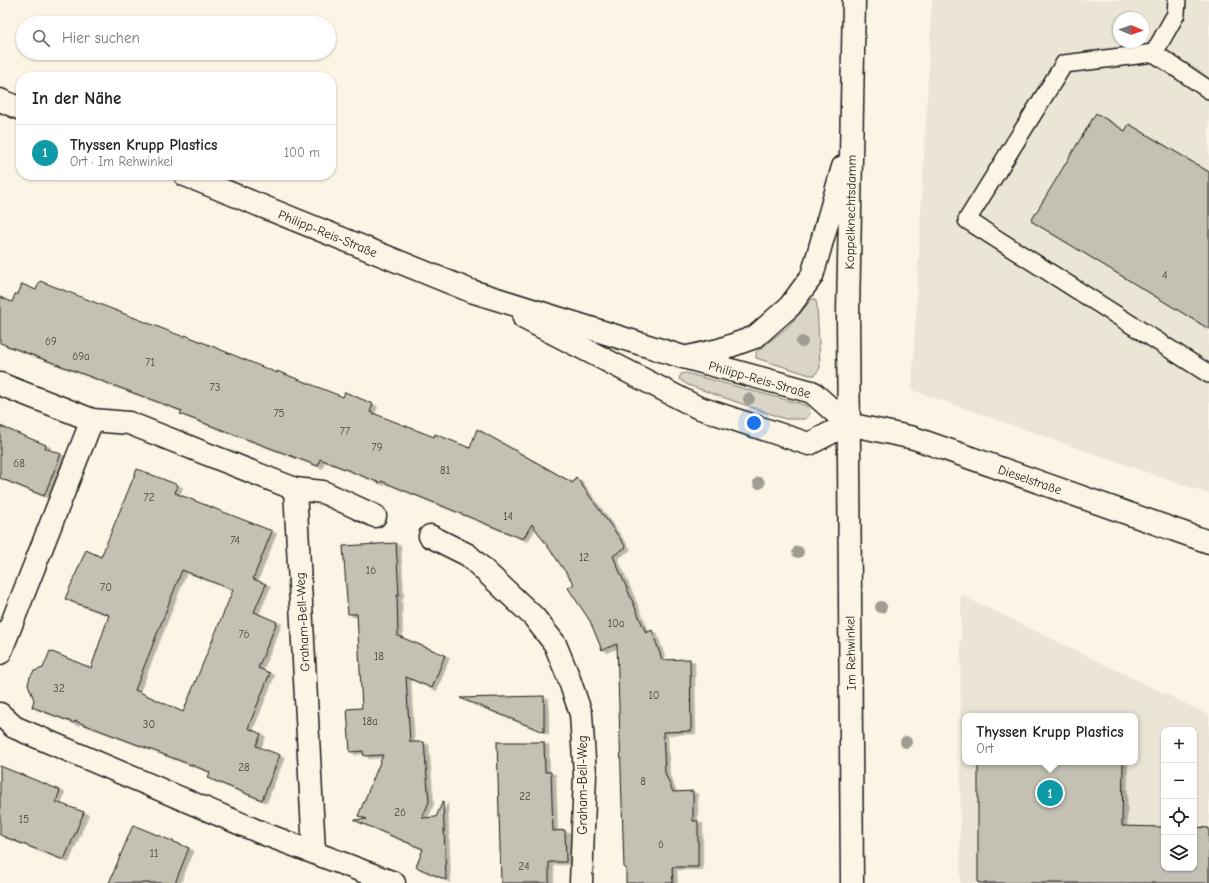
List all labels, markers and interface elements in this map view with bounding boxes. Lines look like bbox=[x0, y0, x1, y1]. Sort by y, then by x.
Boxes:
north arrow bbox=[1113, 12, 1149, 48]
search box bbox=[16, 16, 336, 60]
icon: search bbox=[30, 27, 52, 49]
text: Hier suchen bbox=[62, 29, 140, 47]
text: In der Nähe bbox=[32, 89, 121, 108]
text: Thyssen Krupp Plastics bbox=[70, 136, 217, 154]
text: 1 bbox=[42, 145, 48, 160]
text: 100 m bbox=[284, 145, 320, 160]
text: Ort · Im Rehwinkel bbox=[70, 154, 173, 169]
street label: Koppelknechtsdamm bbox=[842, 155, 859, 270]
street label: Philipp-Reis-Straße bbox=[276, 207, 380, 260]
house number: 4 bbox=[1162, 269, 1168, 282]
house number: 69 bbox=[45, 335, 57, 348]
house number: 69a bbox=[72, 350, 90, 363]
house number: 71 bbox=[145, 356, 155, 369]
street label: Philipp-Reis-Straße bbox=[707, 358, 813, 401]
house number: 73 bbox=[210, 381, 220, 394]
house number: 75 bbox=[273, 407, 285, 420]
your location bbox=[744, 413, 764, 433]
house number: 77 bbox=[340, 425, 350, 438]
house number: 79 bbox=[371, 441, 383, 454]
house number: 68 bbox=[13, 457, 25, 470]
street label: Dieselstraße bbox=[996, 462, 1064, 498]
house number: 81 bbox=[440, 464, 450, 477]
house number: 72 bbox=[144, 491, 155, 504]
house number: 14 bbox=[503, 510, 513, 523]
house number: 74 bbox=[230, 534, 240, 547]
house number: 12 bbox=[579, 551, 589, 564]
house number: 16 bbox=[366, 564, 376, 577]
street label: Graham-Bell-Weg bbox=[292, 572, 313, 672]
house number: 70 bbox=[100, 581, 112, 594]
street label: Im Rehwinkel bbox=[842, 616, 859, 690]
house number: 10a bbox=[608, 617, 624, 630]
house number: 76 bbox=[238, 628, 250, 641]
house number: 18 bbox=[374, 650, 384, 663]
house number: 32 bbox=[53, 682, 65, 695]
house number: 10 bbox=[648, 689, 660, 702]
popup bbox=[962, 713, 1138, 765]
house number: 18a bbox=[362, 715, 378, 728]
house number: 30 bbox=[143, 718, 155, 731]
text: Thyssen Krupp Plastics bbox=[976, 723, 1124, 741]
map controls bbox=[1161, 727, 1197, 871]
button: + bbox=[1161, 727, 1197, 763]
street label: Graham-Bell-Weg bbox=[575, 735, 590, 835]
text: Ort bbox=[976, 741, 994, 756]
house number: 28 bbox=[238, 761, 250, 774]
button: − bbox=[1161, 763, 1197, 799]
house number: 8 bbox=[640, 775, 646, 788]
pin: 1 bbox=[1037, 778, 1063, 808]
house number: 22 bbox=[519, 790, 531, 803]
button: locate bbox=[1161, 799, 1197, 835]
house number: 26 bbox=[394, 806, 406, 819]
house number: 15 bbox=[19, 813, 29, 826]
button: layers bbox=[1161, 835, 1197, 871]
house number: 6 bbox=[658, 838, 664, 851]
house number: 11 bbox=[150, 847, 158, 860]
house number: 24 bbox=[518, 860, 530, 873]

